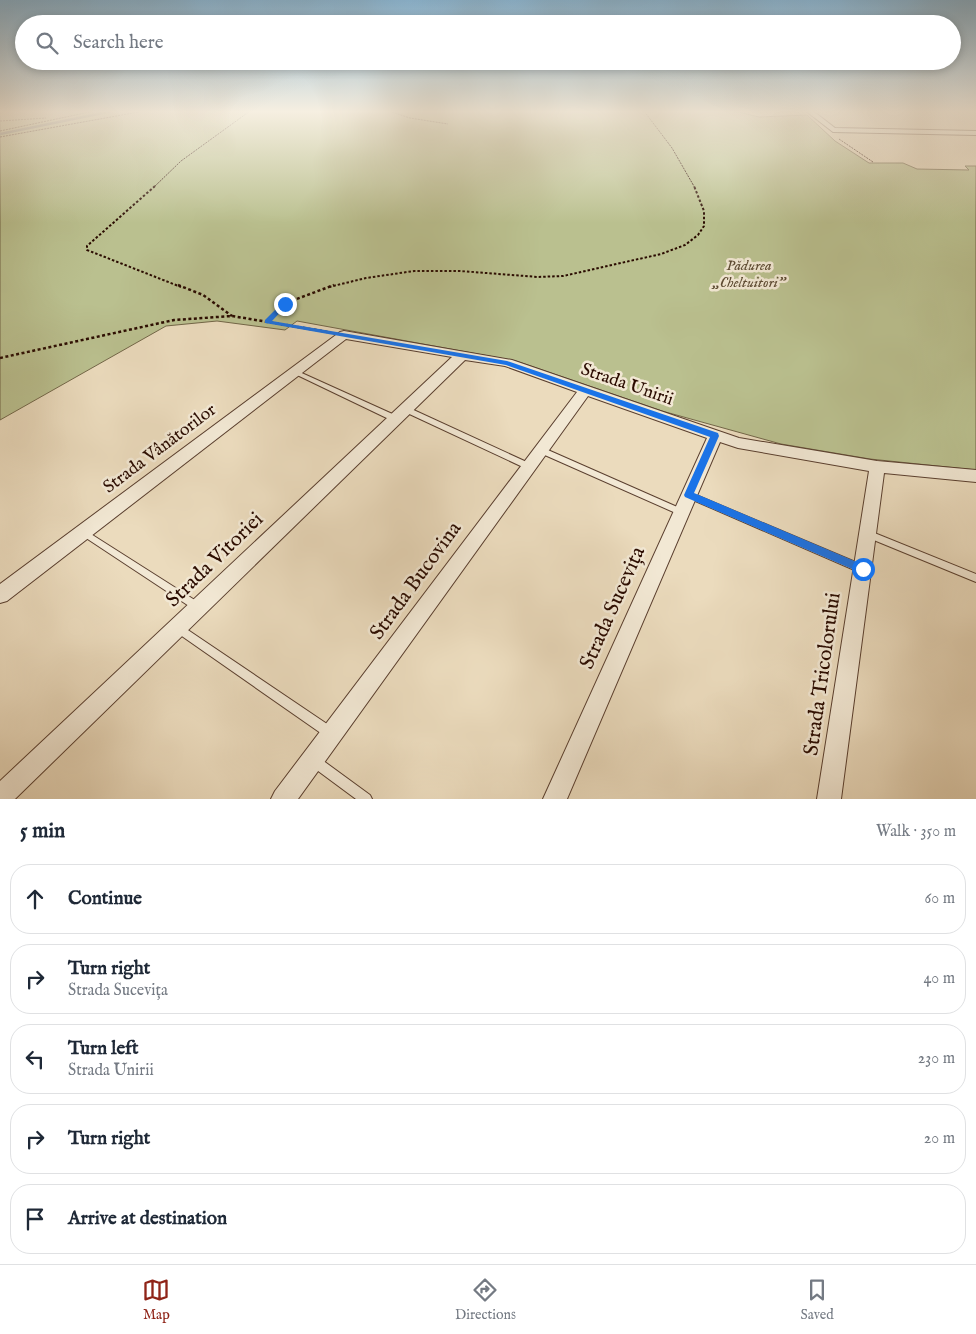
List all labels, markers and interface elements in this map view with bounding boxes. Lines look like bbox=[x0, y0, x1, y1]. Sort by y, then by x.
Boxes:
search box bbox=[15, 15, 961, 70]
icon: search bbox=[33, 29, 61, 57]
text: Search here bbox=[73, 31, 164, 55]
park label: Pădurea „Cheltuitori” bbox=[711, 256, 787, 292]
route end bbox=[274, 293, 297, 316]
street label: Strada Unirii bbox=[578, 358, 677, 412]
street label: Strada Vânătorilor bbox=[99, 399, 221, 499]
street label: Strada Vitoriei bbox=[160, 507, 270, 613]
street label: Strada Bucovina bbox=[364, 516, 469, 645]
street label: Strada Sucevița bbox=[574, 542, 652, 673]
route start bbox=[852, 558, 875, 581]
street label: Strada Tricolorului bbox=[798, 591, 848, 757]
text: 5 min bbox=[20, 818, 65, 845]
text: Walk · 350 m bbox=[876, 822, 956, 842]
icon: ahead bbox=[21, 885, 49, 913]
text: Continue bbox=[68, 887, 142, 911]
text: 60 m bbox=[925, 889, 955, 909]
text: Turn right bbox=[68, 957, 150, 981]
icon: right bbox=[21, 965, 49, 993]
text: 40 m bbox=[923, 969, 955, 989]
text: Strada Sucevița bbox=[68, 981, 168, 1001]
text: Turn left bbox=[68, 1037, 139, 1061]
icon: left bbox=[21, 1045, 49, 1073]
text: 230 m bbox=[918, 1049, 955, 1069]
text: Strada Unirii bbox=[68, 1061, 154, 1081]
icon: right bbox=[21, 1125, 49, 1153]
text: Turn right bbox=[68, 1127, 150, 1151]
text: 20 m bbox=[924, 1129, 955, 1149]
icon: arrive bbox=[21, 1205, 49, 1233]
text: Arrive at destination bbox=[68, 1207, 227, 1231]
tab: Map bbox=[142, 1276, 170, 1324]
tab: Directions bbox=[455, 1276, 516, 1324]
tab: Saved bbox=[801, 1276, 834, 1324]

